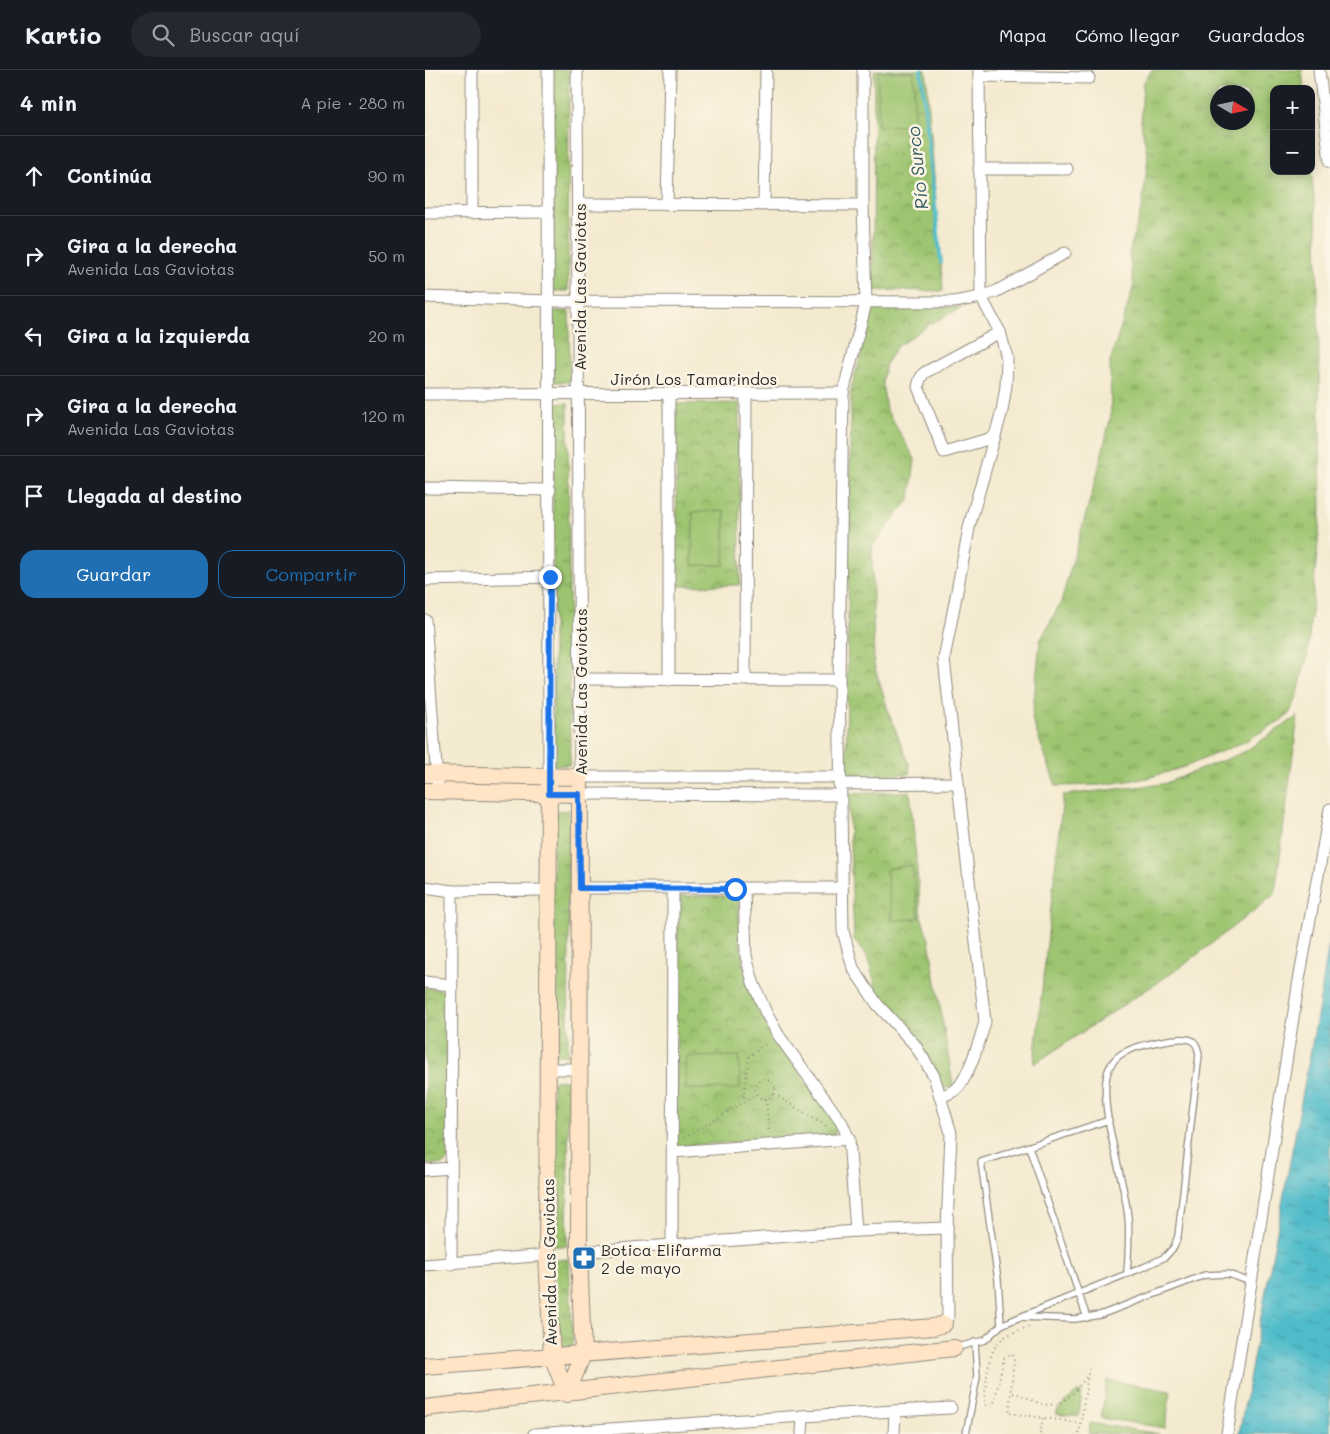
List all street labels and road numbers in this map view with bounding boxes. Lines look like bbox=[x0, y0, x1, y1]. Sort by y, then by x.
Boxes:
street label: Avenida Las Gaviotas bbox=[569, 203, 590, 371]
street label: Jirón Los Tamarindos bbox=[611, 368, 777, 389]
street label: Avenida Las Gaviotas bbox=[570, 608, 591, 776]
street label: Avenida Las Gaviotas bbox=[537, 1178, 561, 1346]

